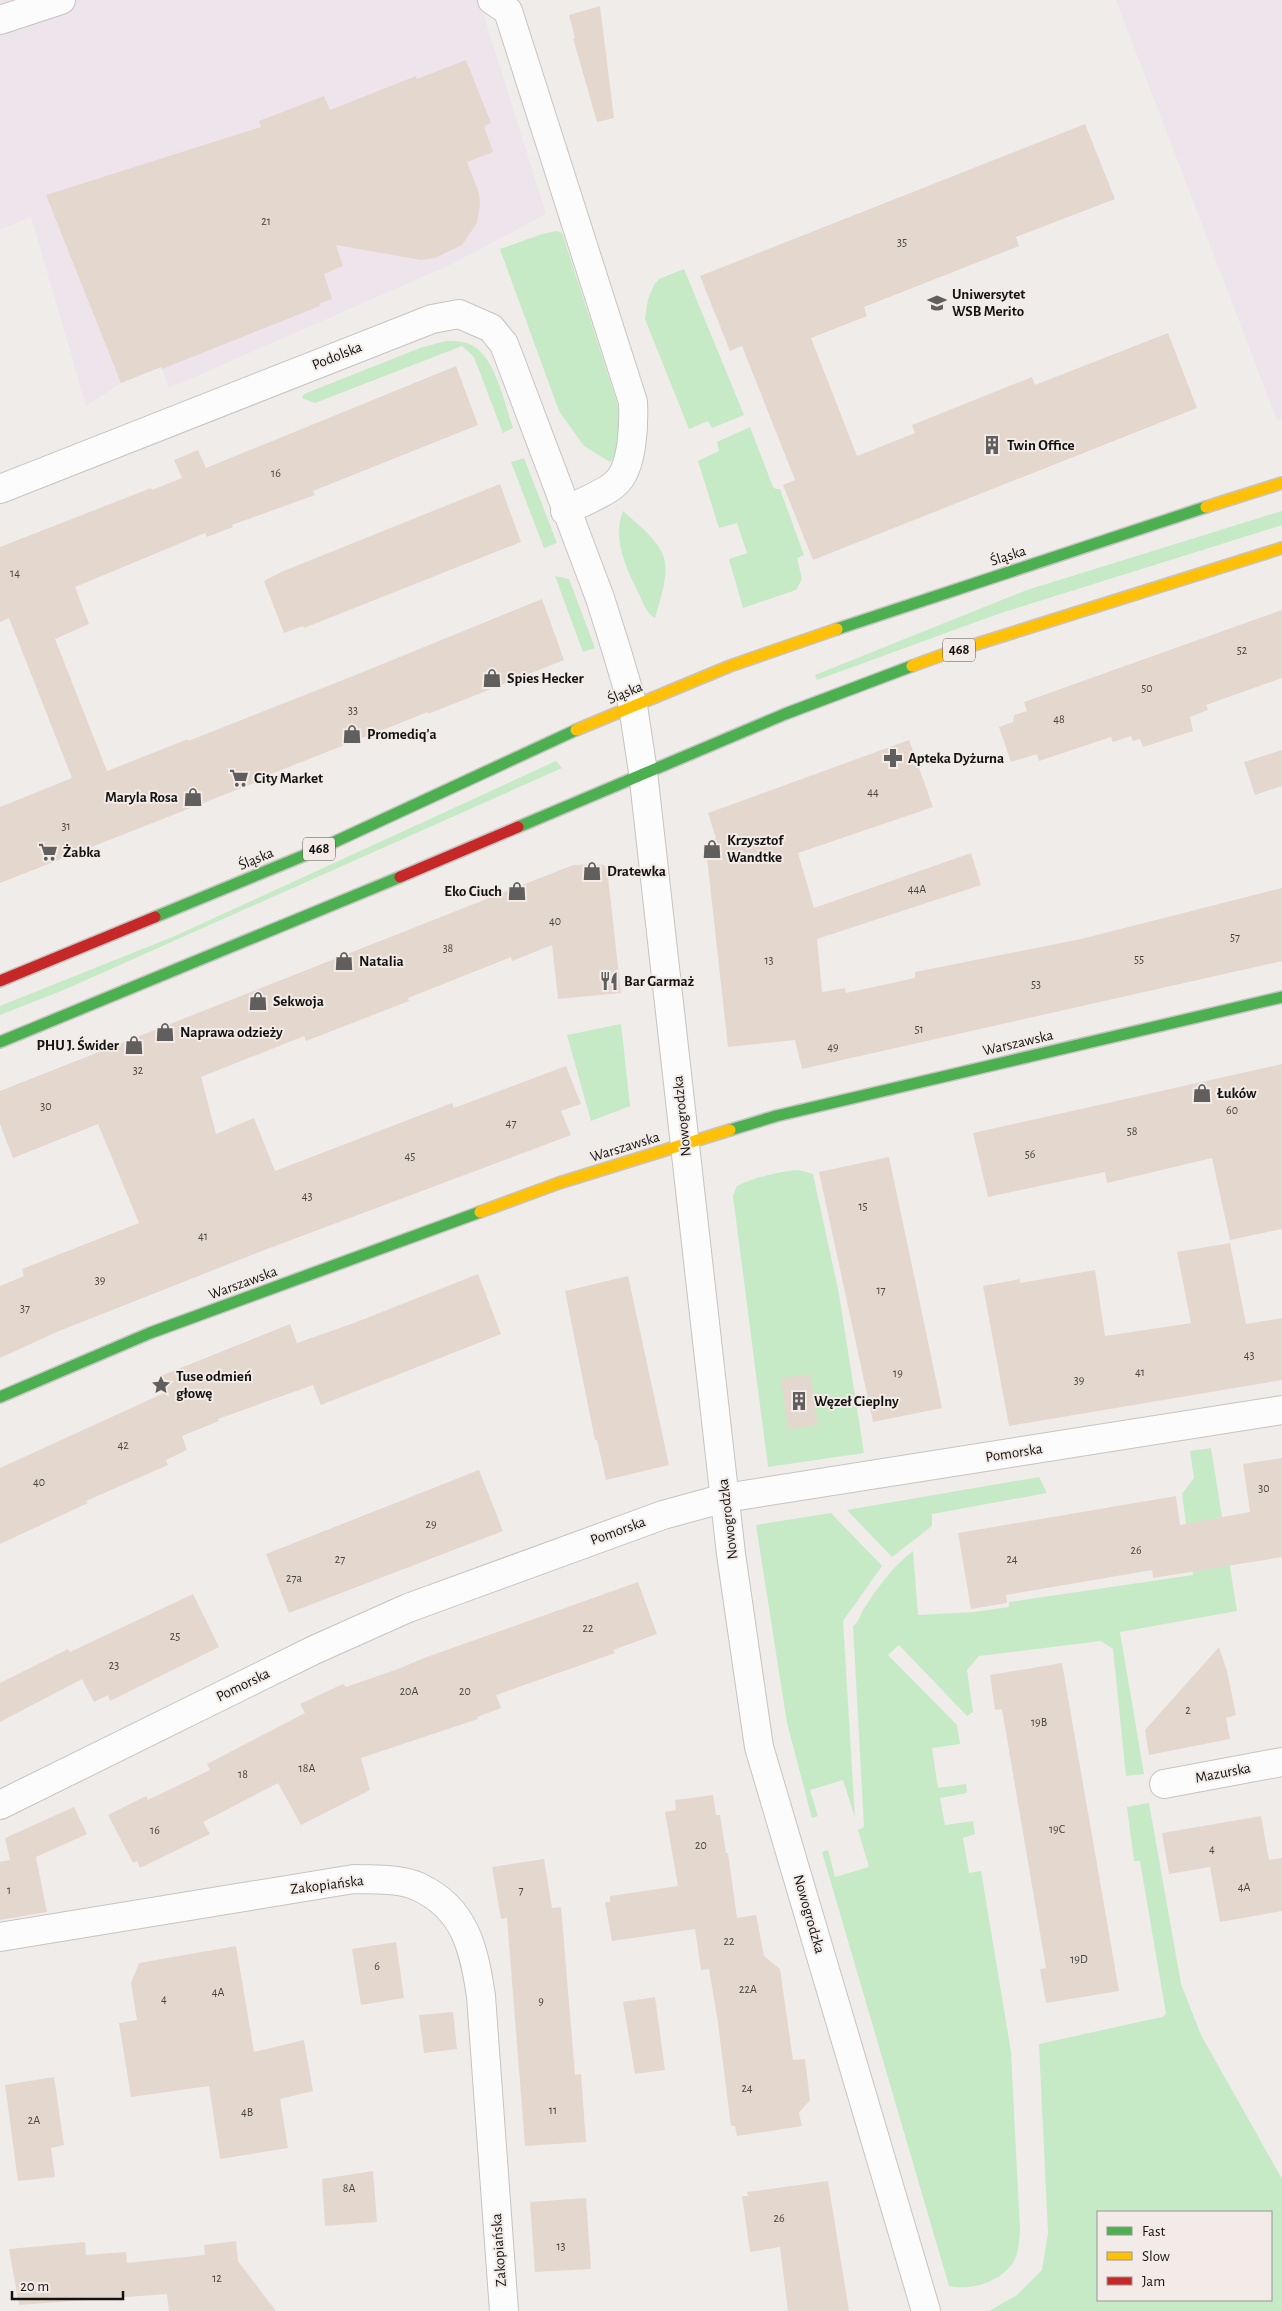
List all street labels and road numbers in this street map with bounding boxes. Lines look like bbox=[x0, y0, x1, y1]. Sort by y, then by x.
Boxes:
street label: Podolska bbox=[310, 339, 364, 373]
street label: Śląska bbox=[988, 541, 1028, 569]
road number: 468 bbox=[943, 638, 975, 662]
street label: Śląska bbox=[604, 677, 645, 707]
road number: 468 bbox=[303, 838, 335, 861]
street label: Śląska bbox=[235, 843, 276, 873]
street label: Warszawska bbox=[981, 1028, 1055, 1058]
street label: Nowogrodzka bbox=[670, 1075, 694, 1157]
street label: Warszawska bbox=[588, 1129, 662, 1165]
street label: Warszawska bbox=[207, 1264, 279, 1302]
street label: Pomorska bbox=[984, 1441, 1044, 1465]
street label: Nowogrodzka bbox=[716, 1478, 740, 1560]
street label: Pomorska bbox=[588, 1514, 648, 1548]
street label: Pomorska bbox=[214, 1666, 272, 1704]
street label: Mazurska bbox=[1194, 1760, 1252, 1786]
street label: Zakopiańska bbox=[290, 1873, 365, 1897]
street label: Nowogrodzka bbox=[791, 1873, 827, 1955]
street label: Zakopiańska bbox=[489, 2213, 509, 2287]

